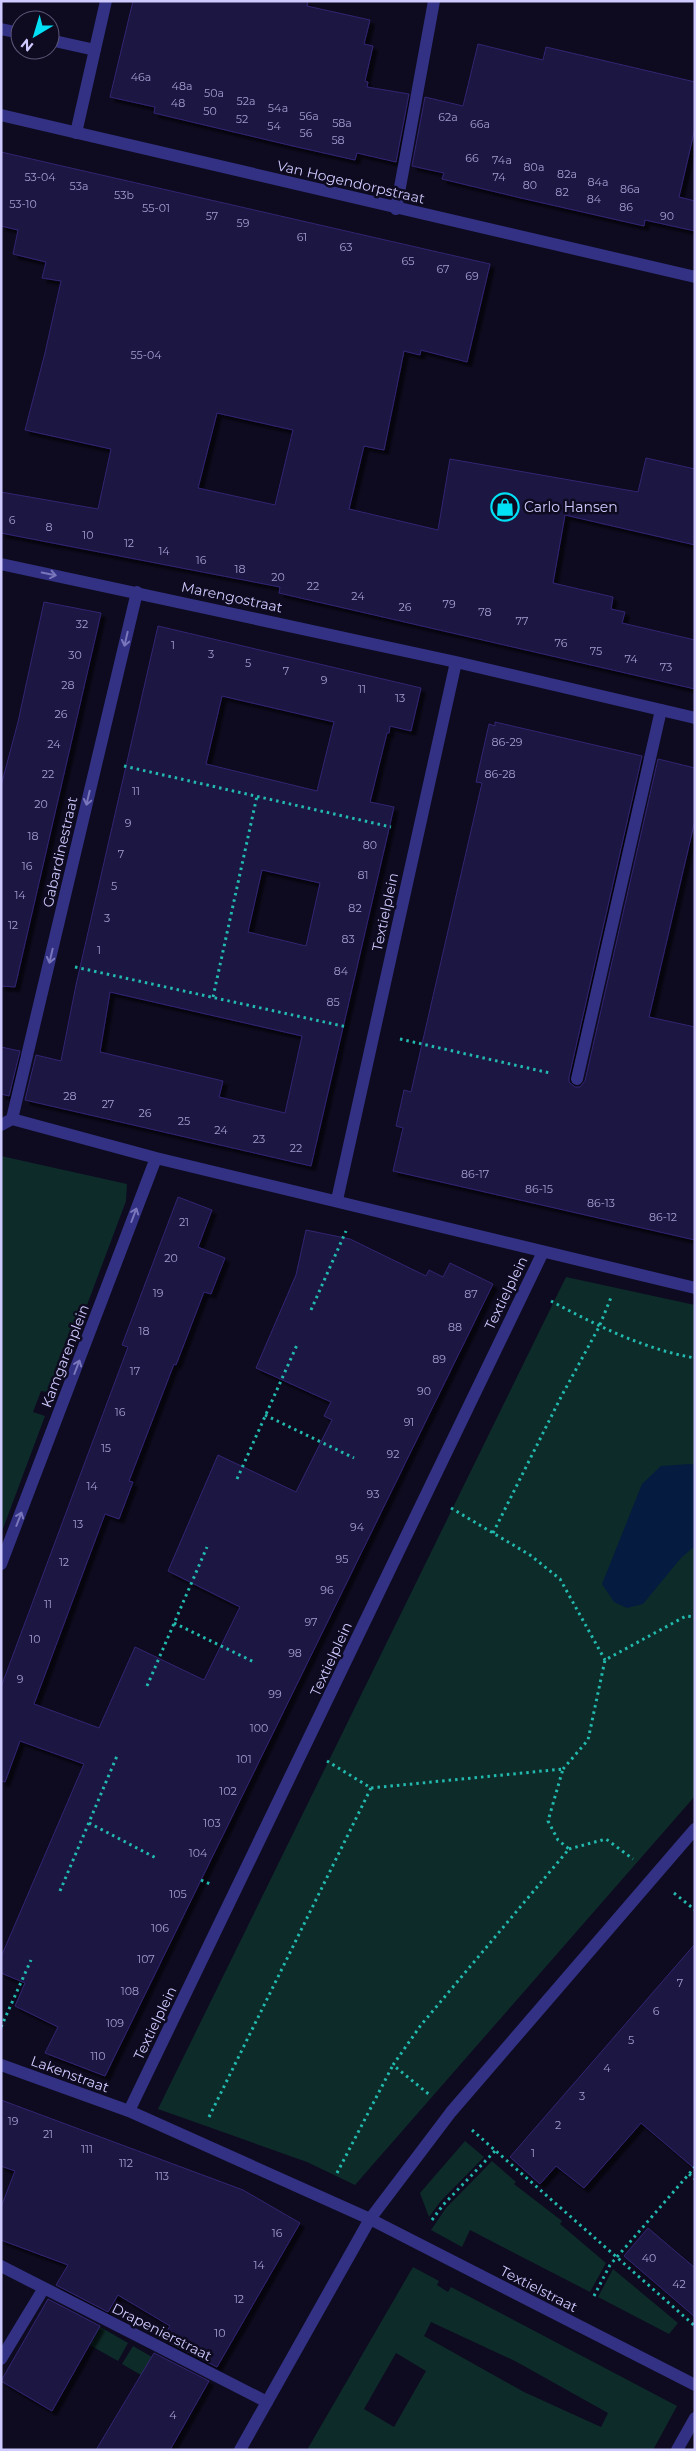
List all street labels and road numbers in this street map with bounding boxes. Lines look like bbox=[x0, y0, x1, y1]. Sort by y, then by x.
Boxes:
street label: Van Hogendorpstraat bbox=[275, 156, 427, 208]
street label: Marengostraat bbox=[180, 577, 285, 617]
street label: Gabardinestraat bbox=[39, 795, 82, 909]
street label: Textielplein bbox=[368, 871, 402, 953]
street label: Textielplein bbox=[480, 1253, 532, 1333]
street label: Kamgarenplein bbox=[37, 1302, 93, 1410]
street label: Textielplein bbox=[306, 1619, 356, 1699]
street label: Textielplein bbox=[129, 1983, 181, 2063]
street label: Lakenstraat bbox=[28, 2051, 112, 2097]
street label: Textielstraat bbox=[497, 2262, 581, 2316]
street label: Drapenierstraat bbox=[109, 2299, 215, 2365]

